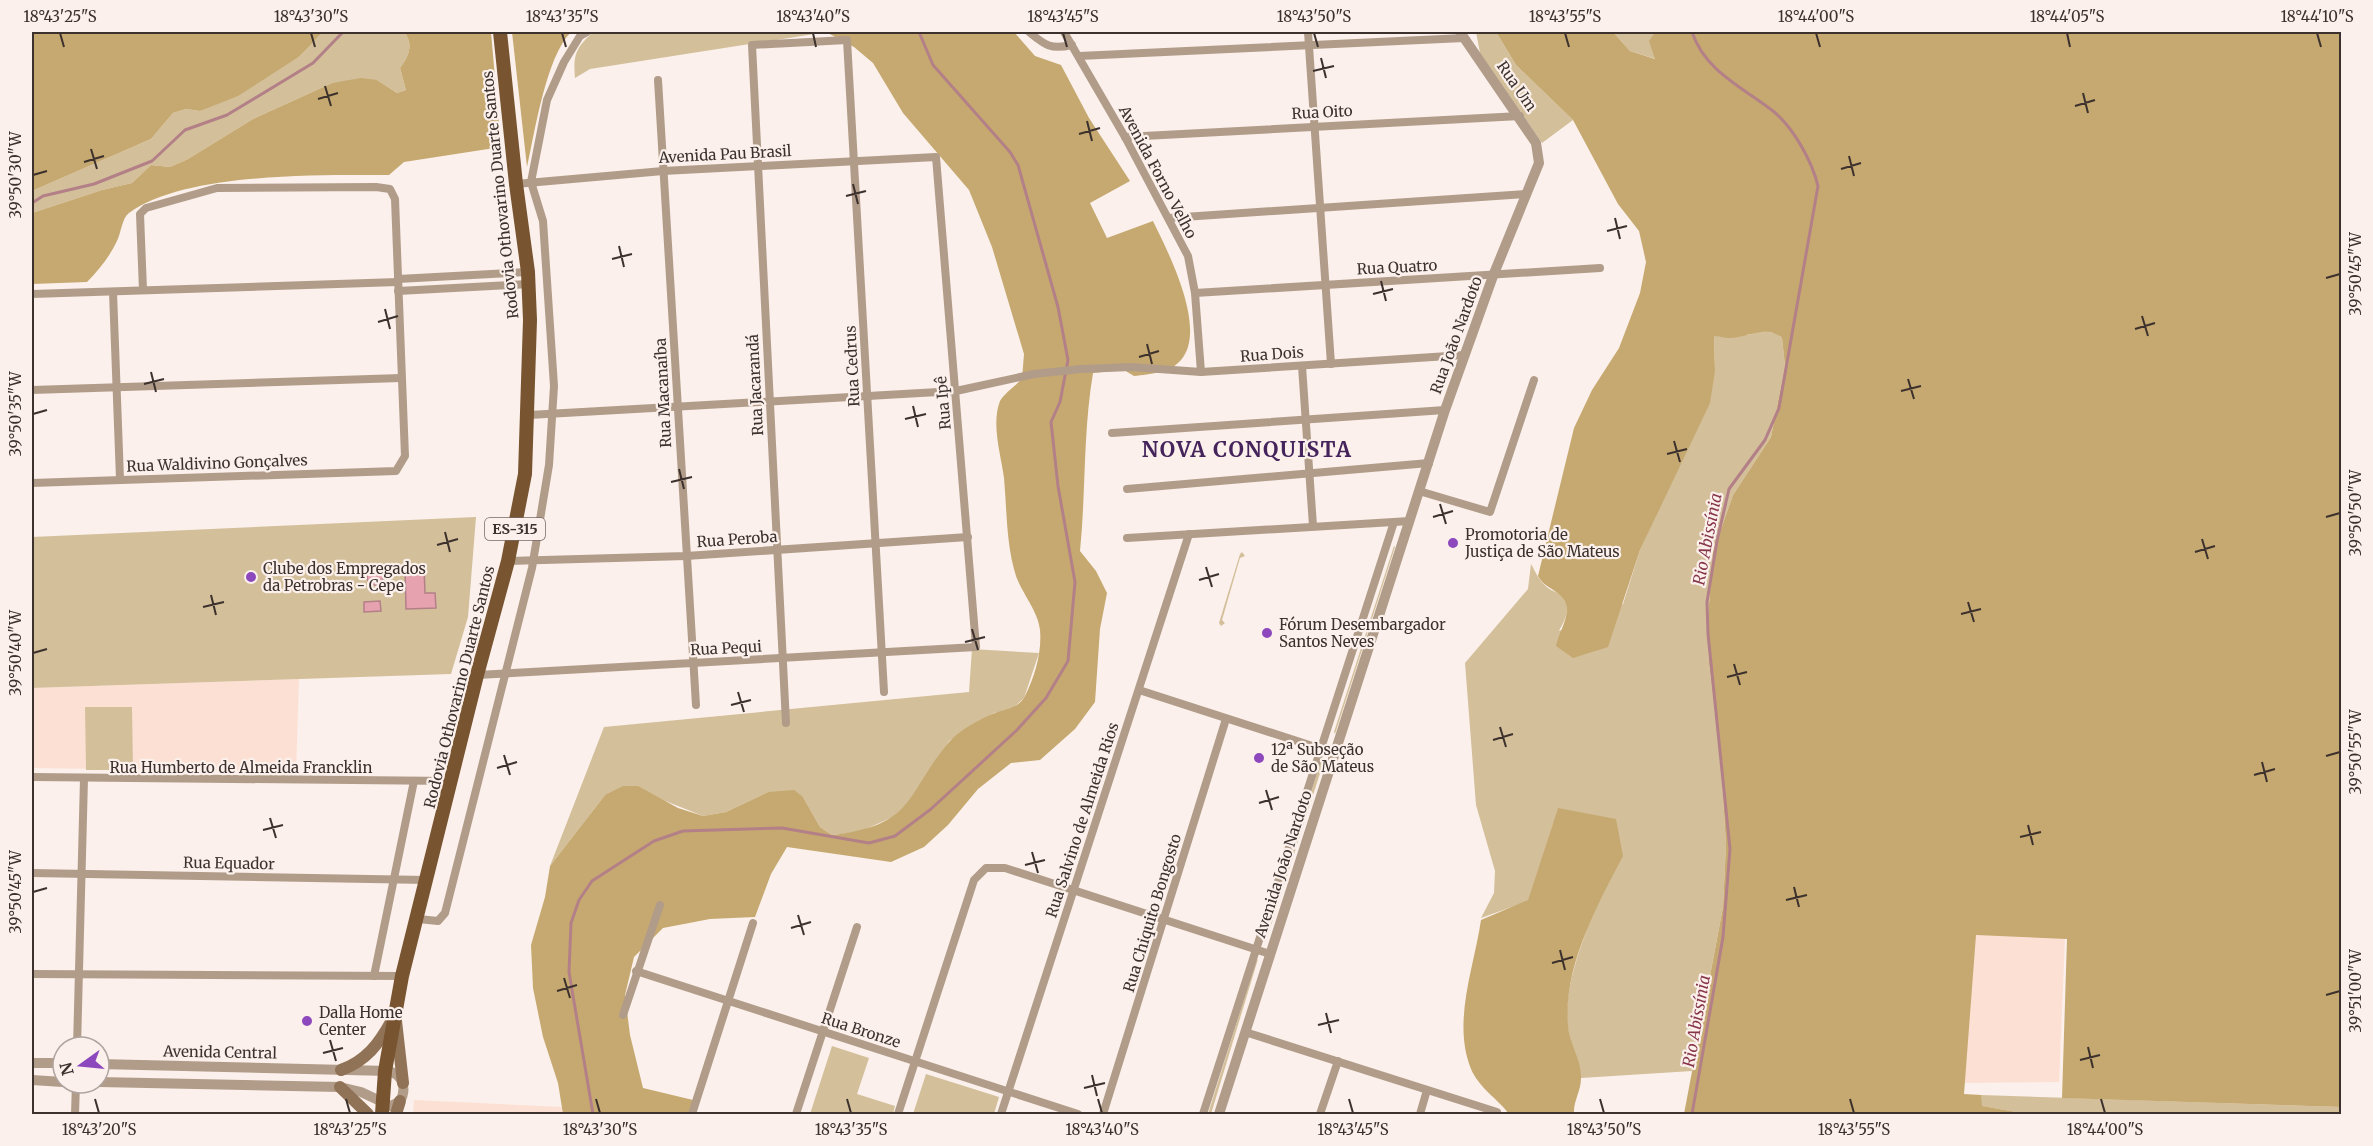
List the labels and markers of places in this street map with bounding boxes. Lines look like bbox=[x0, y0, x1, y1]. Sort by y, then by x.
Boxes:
place label: Promotoria de Justiça de São Mateus bbox=[1464, 525, 1620, 561]
marker: Promotoria de Justiça de São Mateus bbox=[1446, 536, 1460, 550]
place label: Clube dos Empregados da Petrobras - Cepe bbox=[263, 559, 426, 595]
marker: Clube dos Empregados da Petrobras - Cepe bbox=[244, 570, 258, 584]
place label: Fórum Desembargador Santos Neves bbox=[1279, 615, 1446, 651]
marker: Fórum Desembargador Santos Neves bbox=[1260, 626, 1274, 640]
place label: 12ª Subseção de São Mateus bbox=[1271, 740, 1374, 776]
marker: 12ª Subseção de São Mateus bbox=[1252, 751, 1266, 765]
place label: Dalla Home Center bbox=[319, 1003, 403, 1039]
marker: Dalla Home Center bbox=[300, 1014, 314, 1028]

